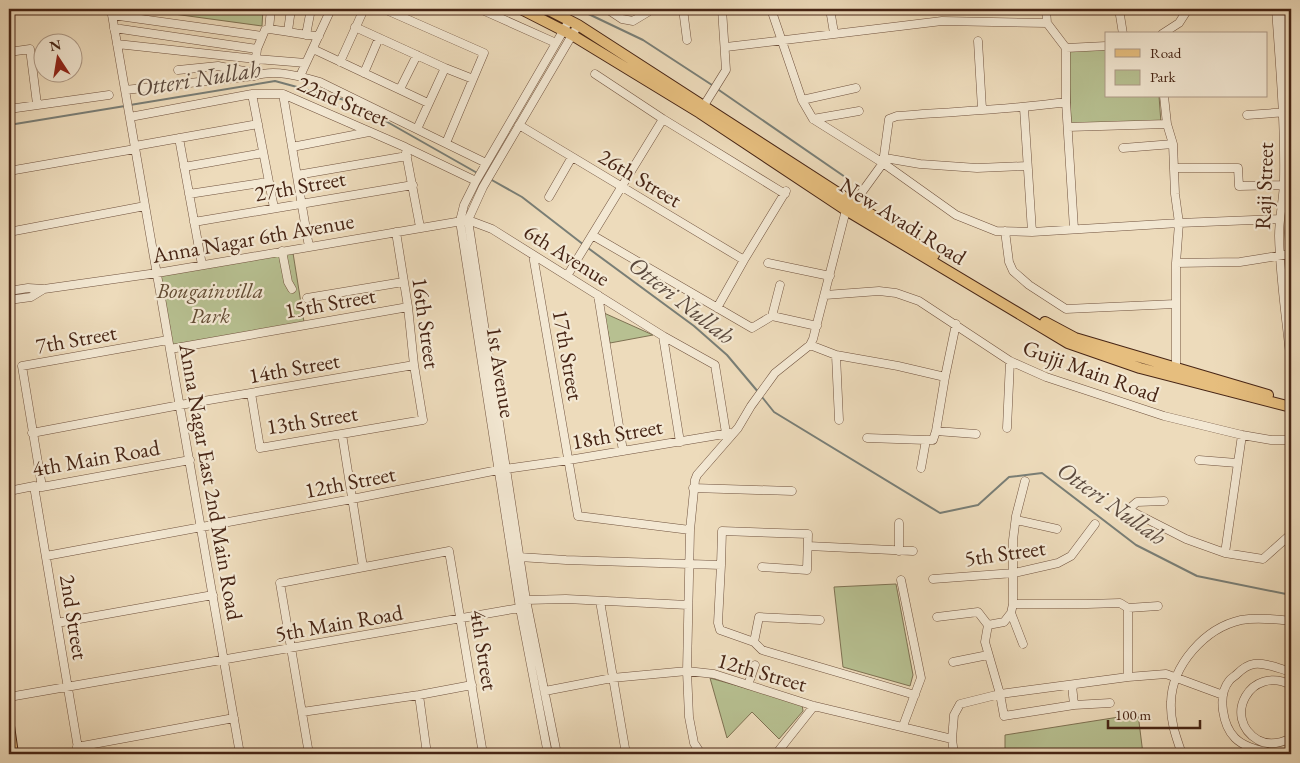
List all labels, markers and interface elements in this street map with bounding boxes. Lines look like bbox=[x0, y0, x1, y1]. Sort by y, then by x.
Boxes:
north arrow bbox=[32, 32, 82, 82]
legend bbox=[1105, 32, 1268, 98]
text: N bbox=[48, 35, 63, 55]
text: Road bbox=[1150, 43, 1182, 62]
water label: Otteri Nullah bbox=[133, 53, 263, 103]
text: Park bbox=[1150, 67, 1177, 86]
street label: 22nd Street bbox=[293, 69, 393, 133]
street label: 26th Street bbox=[593, 142, 687, 214]
street label: Raji Street bbox=[1248, 142, 1280, 230]
street label: 27th Street bbox=[252, 164, 348, 208]
street label: New Avadi Road bbox=[834, 170, 973, 272]
street label: Anna Nagar 6th Avenue bbox=[149, 206, 357, 270]
street label: 6th Avenue bbox=[518, 217, 616, 293]
water label: Otteri Nullah bbox=[623, 249, 742, 351]
street label: 16th Street bbox=[405, 275, 447, 371]
park label: Bougainvilla Park bbox=[156, 276, 263, 330]
street label: 15th Street bbox=[282, 281, 378, 325]
street label: 17th Street bbox=[546, 307, 590, 403]
street label: 7th Street bbox=[33, 318, 119, 360]
street label: 1st Avenue bbox=[479, 324, 523, 420]
street label: Gujji Main Road bbox=[1019, 333, 1164, 409]
street label: Anna Nagar East 2nd Main Road bbox=[172, 340, 250, 623]
street label: 14th Street bbox=[246, 346, 342, 390]
street label: 13th Street bbox=[264, 398, 360, 442]
street label: 18th Street bbox=[569, 412, 665, 456]
street label: 4th Main Road bbox=[30, 432, 163, 483]
water label: Otteri Nullah bbox=[1051, 454, 1173, 552]
street label: 12th Street bbox=[302, 459, 398, 505]
street label: 5th Street bbox=[963, 533, 1047, 573]
street label: 2nd Street bbox=[53, 572, 95, 662]
street label: 5th Main Road bbox=[273, 597, 406, 648]
street label: 4th Street bbox=[463, 607, 505, 693]
street label: 12th Street bbox=[714, 645, 810, 699]
scale bar bbox=[1108, 698, 1200, 730]
text: 100 m bbox=[1115, 705, 1152, 724]

